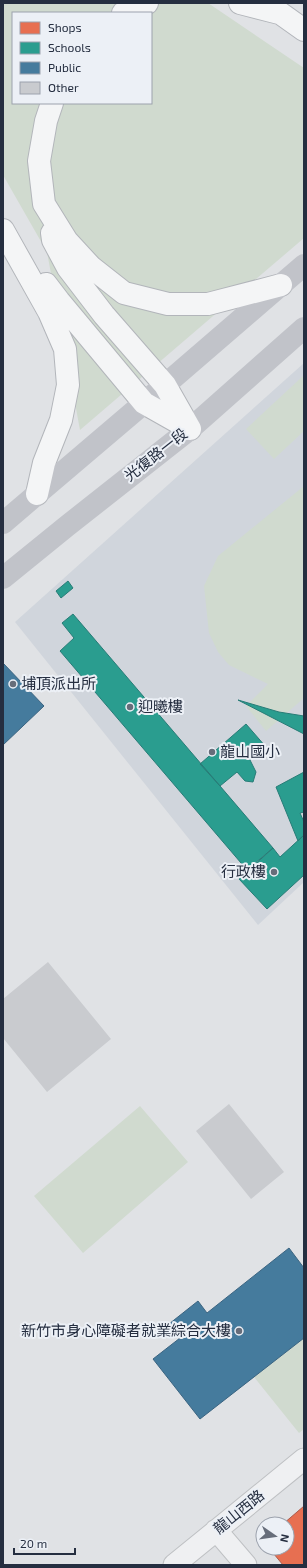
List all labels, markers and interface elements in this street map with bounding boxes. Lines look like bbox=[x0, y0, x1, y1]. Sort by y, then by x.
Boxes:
legend bbox=[12, 12, 152, 104]
text: Shops bbox=[48, 20, 82, 34]
text: Schools bbox=[48, 40, 91, 54]
text: Public bbox=[48, 60, 81, 74]
text: Other bbox=[48, 80, 79, 94]
street label: 光復路一段 bbox=[120, 424, 190, 484]
place label: 埔頂派出所 bbox=[21, 674, 96, 692]
marker: 埔頂派出所 bbox=[8, 679, 18, 689]
place label: 迎曦樓 bbox=[138, 697, 183, 715]
marker: 迎曦樓 bbox=[125, 702, 135, 712]
place label: 龍山國小 bbox=[220, 742, 280, 760]
marker: 龍山國小 bbox=[207, 747, 217, 757]
place label: 行政樓 bbox=[221, 862, 266, 880]
marker: 行政樓 bbox=[269, 867, 279, 877]
place label: 新竹市身心障礙者就業綜合大樓 bbox=[21, 1321, 231, 1339]
marker: 新竹市身心障礙者就業綜合大樓 bbox=[234, 1326, 244, 1336]
street label: 龍山西路 bbox=[209, 1485, 267, 1537]
north arrow bbox=[255, 1516, 295, 1556]
scale bar bbox=[14, 1530, 75, 1556]
text: N bbox=[278, 1533, 292, 1544]
text: 20 m bbox=[20, 1536, 47, 1550]

